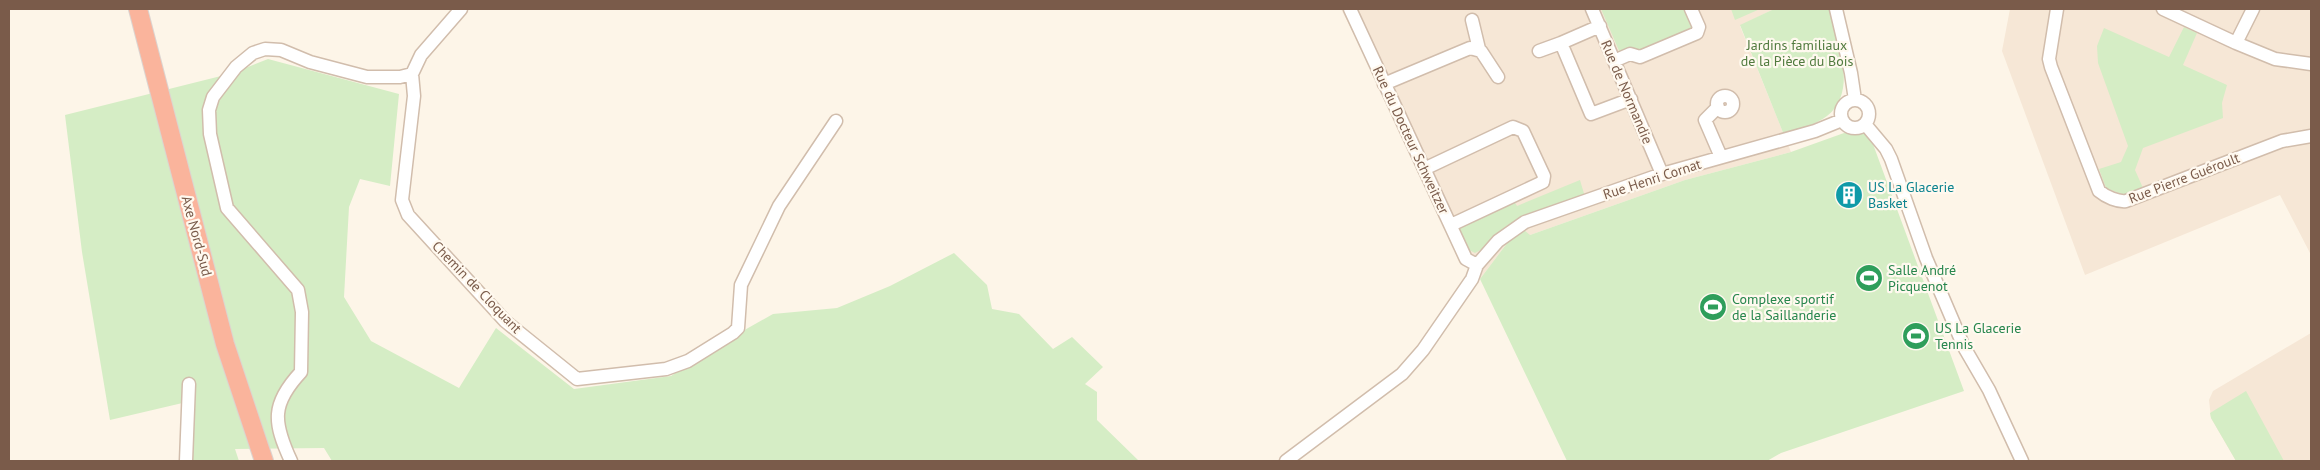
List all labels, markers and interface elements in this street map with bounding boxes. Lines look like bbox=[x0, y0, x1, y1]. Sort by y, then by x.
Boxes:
park label: Jardins familiaux de la Pièce du Bois bbox=[1741, 36, 1853, 70]
street label: Rue de Normandie bbox=[1597, 37, 1657, 147]
street label: Rue du Docteur Schweitzer bbox=[1369, 63, 1453, 217]
street label: Rue Pierre Guéroult bbox=[2126, 148, 2242, 207]
street label: Rue Henri Cornat bbox=[1601, 155, 1704, 203]
place label: US La Glacerie Basket bbox=[1868, 178, 1954, 212]
building icon: US La Glacerie Basket bbox=[1834, 180, 1864, 210]
street label: Axe Nord-Sud bbox=[178, 194, 216, 278]
street label: Chemin de Cloquant bbox=[428, 237, 526, 337]
place label: Salle André Picquenot bbox=[1888, 261, 1956, 295]
sports icon: Salle André Picquenot bbox=[1854, 263, 1884, 293]
place label: Complexe sportif de la Saillanderie bbox=[1732, 290, 1836, 324]
sports icon: Complexe sportif de la Saillanderie bbox=[1698, 292, 1728, 322]
place label: US La Glacerie Tennis bbox=[1935, 319, 2021, 353]
sports icon: US La Glacerie Tennis bbox=[1901, 321, 1931, 351]

